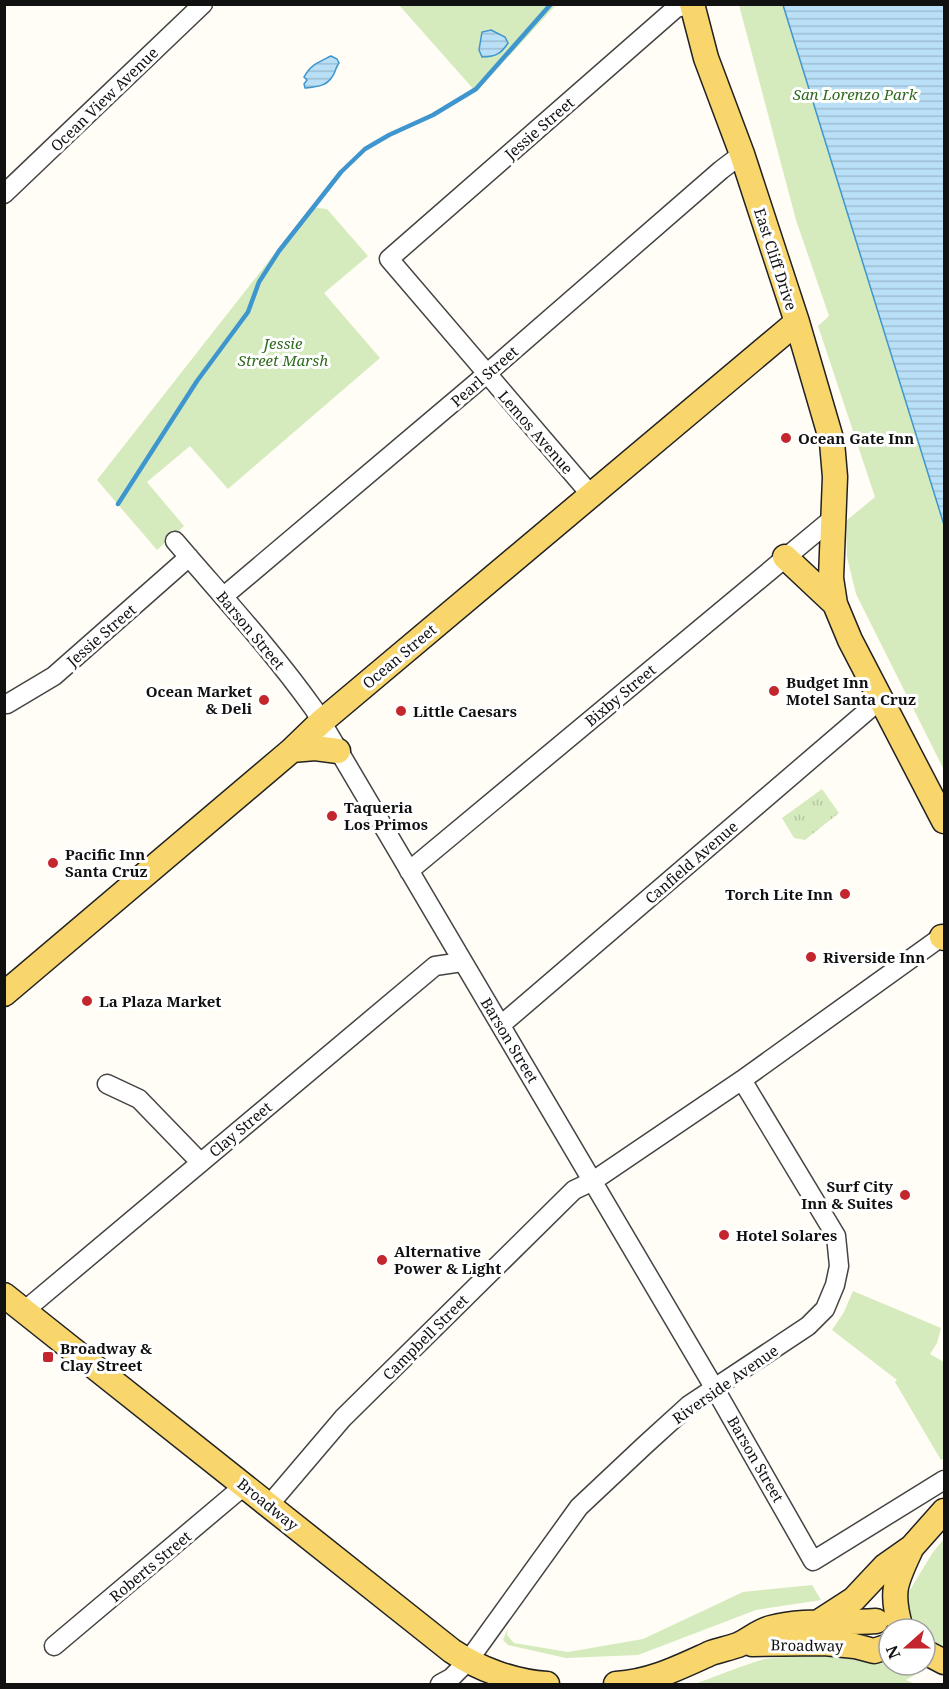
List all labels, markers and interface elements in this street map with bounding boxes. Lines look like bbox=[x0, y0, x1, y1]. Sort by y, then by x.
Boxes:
street label: Ocean View Avenue bbox=[46, 43, 162, 155]
park label: San Lorenzo Park bbox=[793, 84, 918, 104]
street label: Jessie Street bbox=[499, 92, 578, 164]
street label: East Cliff Drive bbox=[750, 205, 802, 313]
park label: Jessie Street Marsh bbox=[238, 333, 328, 370]
street label: Pearl Street bbox=[446, 341, 522, 411]
street label: Lemos Avenue bbox=[494, 386, 578, 478]
place label: Ocean Gate Inn bbox=[798, 428, 914, 448]
marker: Ocean Gate Inn bbox=[779, 431, 793, 445]
street label: Barson Street bbox=[212, 587, 290, 673]
street label: Jessie Street bbox=[61, 599, 140, 671]
street label: Ocean Street bbox=[358, 619, 440, 693]
street label: Bixby Street bbox=[580, 660, 660, 730]
place label: Budget Inn Motel Santa Cruz bbox=[786, 672, 916, 709]
place label: Ocean Market & Deli bbox=[146, 681, 253, 718]
marker: Budget Inn Motel Santa Cruz bbox=[767, 684, 781, 698]
marker: Ocean Market & Deli bbox=[257, 693, 271, 707]
place label: Little Caesars bbox=[413, 701, 517, 721]
marker: Little Caesars bbox=[394, 704, 408, 718]
place label: Taqueria Los Primos bbox=[344, 797, 428, 834]
marker: Taqueria Los Primos bbox=[325, 809, 339, 823]
street label: Canfield Avenue bbox=[640, 816, 742, 908]
place label: Pacific Inn Santa Cruz bbox=[65, 844, 148, 881]
marker: Pacific Inn Santa Cruz bbox=[46, 856, 60, 870]
place label: Torch Lite Inn bbox=[725, 884, 833, 904]
marker: Torch Lite Inn bbox=[838, 887, 852, 901]
place label: Riverside Inn bbox=[823, 947, 925, 967]
marker: Riverside Inn bbox=[804, 950, 818, 964]
place label: La Plaza Market bbox=[99, 991, 221, 1011]
marker: La Plaza Market bbox=[80, 994, 94, 1008]
street label: Barson Street bbox=[477, 994, 543, 1086]
street label: Clay Street bbox=[204, 1097, 276, 1161]
place label: Surf City Inn & Suites bbox=[801, 1176, 893, 1213]
marker: Surf City Inn & Suites bbox=[898, 1188, 912, 1202]
place label: Hotel Solares bbox=[736, 1225, 837, 1245]
marker: Hotel Solares bbox=[717, 1228, 731, 1242]
place label: Alternative Power & Light bbox=[394, 1241, 501, 1278]
marker: Alternative Power & Light bbox=[375, 1253, 389, 1267]
street label: Campbell Street bbox=[378, 1290, 472, 1384]
place label: Broadway & Clay Street bbox=[60, 1338, 152, 1375]
street label: Riverside Avenue bbox=[668, 1340, 782, 1428]
marker: Broadway & Clay Street bbox=[41, 1350, 55, 1364]
street label: Barson Street bbox=[723, 1412, 789, 1506]
street label: Broadway bbox=[233, 1473, 303, 1535]
street label: Roberts Street bbox=[105, 1526, 195, 1606]
north arrow bbox=[877, 1617, 937, 1677]
street label: Broadway bbox=[770, 1634, 844, 1656]
text: N bbox=[880, 1642, 906, 1662]

